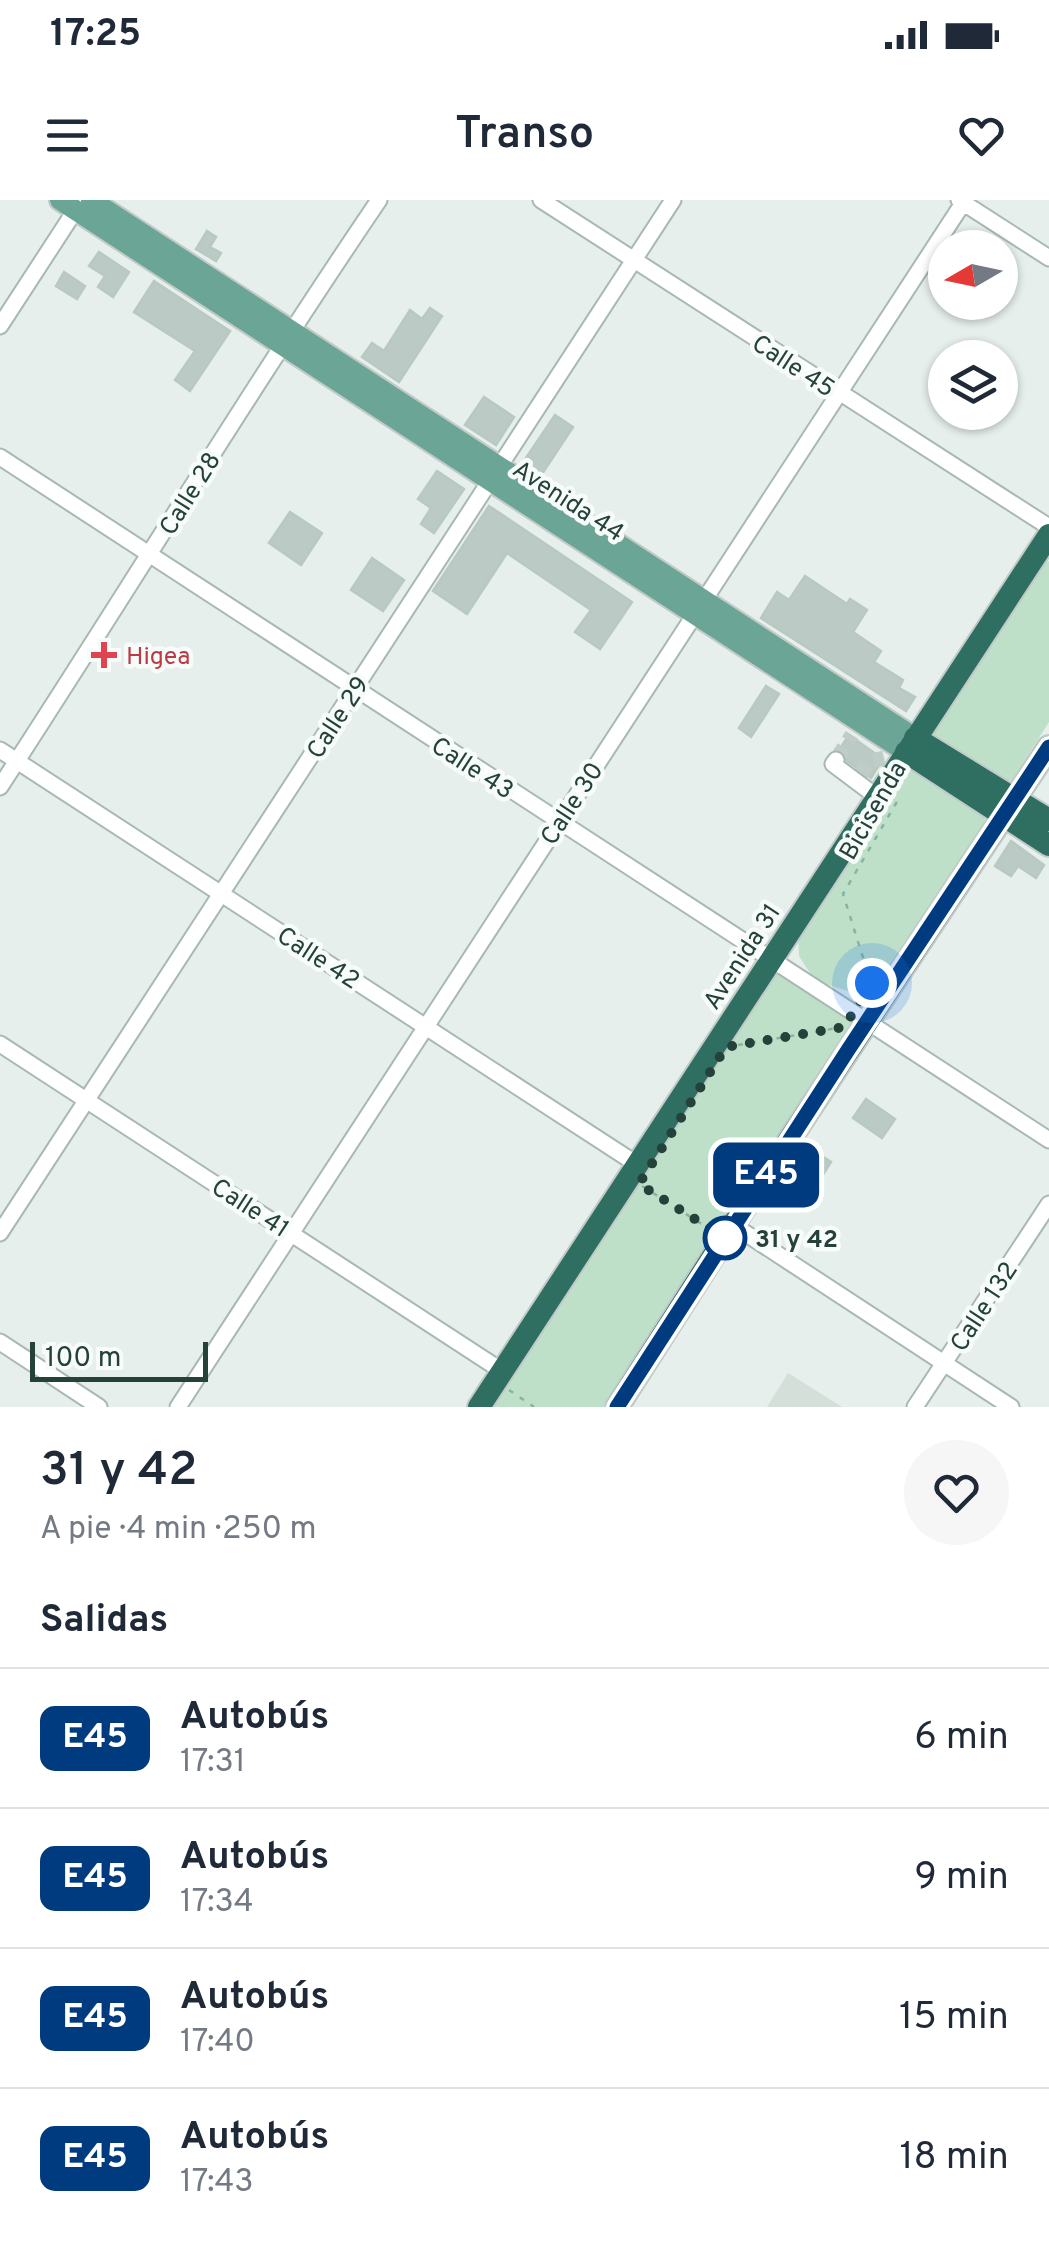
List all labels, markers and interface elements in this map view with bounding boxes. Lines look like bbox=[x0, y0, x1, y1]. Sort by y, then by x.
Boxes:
text: 17:25 bbox=[50, 11, 141, 60]
text: Transo bbox=[455, 107, 594, 164]
icon: menu bbox=[40, 108, 95, 163]
icon: heart bbox=[954, 108, 1009, 163]
north arrow bbox=[928, 230, 1018, 320]
map controls bbox=[928, 230, 1018, 430]
street label: Calle 45 bbox=[745, 329, 840, 406]
button: layers bbox=[928, 340, 1018, 430]
street label: Calle 28 bbox=[154, 447, 230, 542]
street label: Avenida 44 bbox=[506, 455, 629, 550]
marker: Higea bbox=[91, 642, 117, 668]
place label: Higea bbox=[126, 642, 190, 674]
street label: Calle 29 bbox=[301, 671, 378, 766]
street label: Calle 43 bbox=[424, 731, 519, 808]
street label: Calle 30 bbox=[535, 757, 612, 852]
street label: Bicisenda bbox=[834, 757, 916, 866]
street label: Avenida 31 bbox=[697, 899, 790, 1017]
street label: Calle 42 bbox=[270, 921, 365, 998]
your location bbox=[847, 958, 897, 1008]
line badge: E45 bbox=[708, 1142, 824, 1208]
text: E45 bbox=[733, 1153, 799, 1197]
street label: Calle 41 bbox=[204, 1173, 294, 1247]
marker: 31 y 42 bbox=[704, 1217, 746, 1259]
place label: 31 y 42 bbox=[755, 1225, 838, 1257]
street label: Calle 132 bbox=[945, 1257, 1026, 1359]
scale bar bbox=[30, 1337, 208, 1382]
text: 100 m bbox=[45, 1341, 121, 1377]
button: heart bbox=[904, 1440, 1009, 1545]
text: 31 y 42 bbox=[40, 1442, 198, 1502]
text: A pie · 4 min · 250 m bbox=[40, 1510, 317, 1550]
text: Salidas bbox=[40, 1597, 168, 1646]
text: Autobús bbox=[180, 1694, 329, 1743]
text: 6 min bbox=[914, 1714, 1009, 1763]
text: E45 bbox=[62, 1716, 128, 1760]
text: 17:31 bbox=[180, 1743, 246, 1783]
text: Autobús bbox=[180, 1834, 329, 1883]
text: 9 min bbox=[914, 1854, 1009, 1903]
text: E45 bbox=[62, 1856, 128, 1900]
text: 17:34 bbox=[180, 1883, 254, 1923]
text: Autobús bbox=[180, 1974, 329, 2023]
text: 15 min bbox=[899, 1994, 1009, 2043]
text: E45 bbox=[62, 1996, 128, 2040]
text: 17:40 bbox=[180, 2023, 255, 2063]
text: Autobús bbox=[180, 2114, 329, 2163]
text: 18 min bbox=[899, 2134, 1009, 2183]
text: E45 bbox=[62, 2136, 128, 2180]
text: 17:43 bbox=[180, 2163, 254, 2203]

